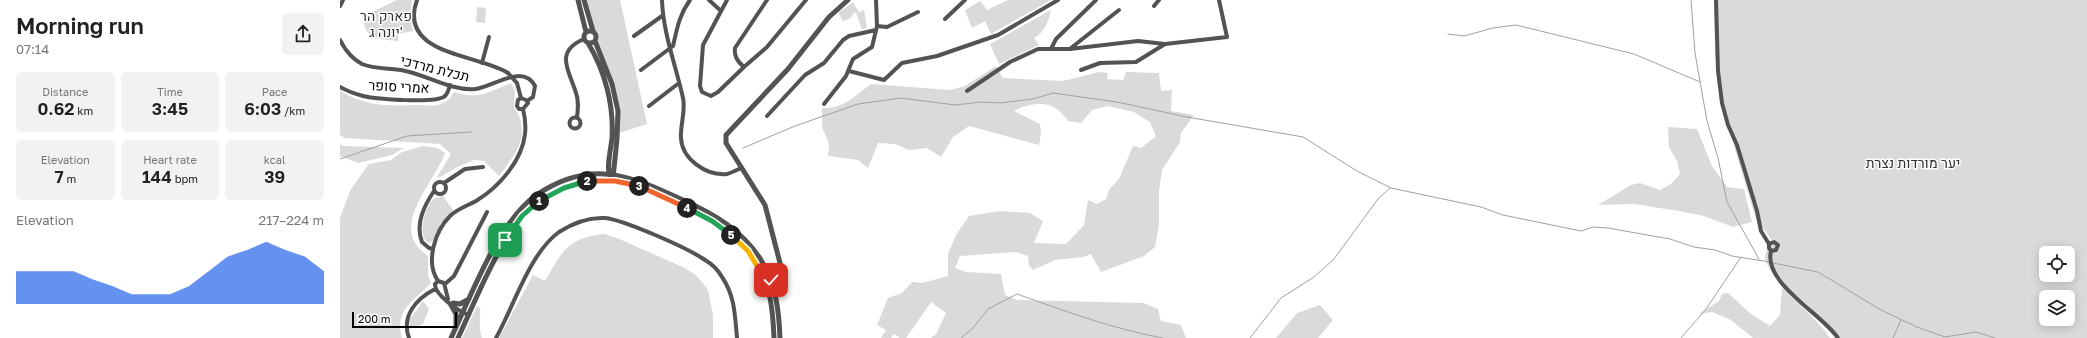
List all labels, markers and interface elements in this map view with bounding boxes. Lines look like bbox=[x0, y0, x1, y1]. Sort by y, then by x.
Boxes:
park label: פארק הר יונה ג' bbox=[360, 7, 412, 40]
text: Morning run bbox=[16, 12, 144, 39]
button: share bbox=[282, 13, 324, 55]
text: 07:14 bbox=[16, 41, 49, 57]
street label: תכלת מרדכי bbox=[399, 51, 471, 85]
street label: אמרי סופר bbox=[368, 76, 430, 96]
text: Distance bbox=[42, 85, 88, 98]
text: Time bbox=[157, 85, 183, 98]
text: Pace bbox=[262, 85, 288, 98]
text: 0.62 bbox=[38, 98, 74, 119]
text: 3:45 bbox=[152, 98, 188, 119]
text: 6:03 bbox=[244, 98, 281, 119]
text: km bbox=[74, 104, 93, 117]
text: /km bbox=[281, 104, 305, 117]
text: Elevation bbox=[41, 153, 90, 166]
text: Heart rate bbox=[143, 153, 197, 166]
text: kcal bbox=[264, 153, 286, 166]
park label: יער מורדות נצרת bbox=[1866, 154, 1960, 171]
text: 7 bbox=[54, 166, 64, 187]
text: 144 bbox=[142, 166, 172, 187]
text: 39 bbox=[264, 166, 285, 187]
pin: 2 bbox=[577, 171, 597, 191]
text: m bbox=[64, 172, 76, 185]
text: bpm bbox=[172, 172, 198, 185]
text: 2 bbox=[584, 174, 590, 187]
pin: 3 bbox=[629, 176, 649, 196]
text: 3 bbox=[636, 179, 642, 192]
pin: 1 bbox=[529, 191, 549, 211]
text: 1 bbox=[536, 194, 542, 207]
pin: 4 bbox=[677, 198, 697, 218]
text: 4 bbox=[684, 201, 690, 214]
text: Elevation bbox=[16, 212, 74, 228]
text: 217–224 m bbox=[259, 212, 324, 228]
pin bbox=[488, 223, 522, 257]
pin: 5 bbox=[721, 225, 741, 245]
text: 5 bbox=[728, 228, 734, 241]
icon: arrive bbox=[494, 229, 516, 251]
map controls bbox=[2039, 246, 2075, 326]
button: locate bbox=[2039, 246, 2075, 282]
pin bbox=[754, 263, 788, 297]
icon: check bbox=[760, 269, 782, 291]
button: layers bbox=[2039, 290, 2075, 326]
scale bar bbox=[352, 310, 457, 329]
text: 200 m bbox=[358, 312, 391, 325]

